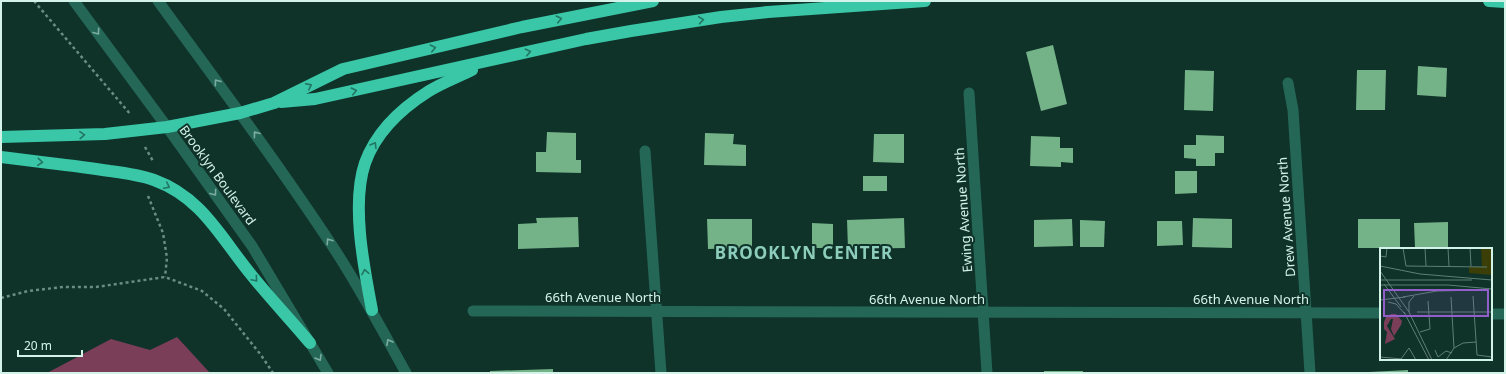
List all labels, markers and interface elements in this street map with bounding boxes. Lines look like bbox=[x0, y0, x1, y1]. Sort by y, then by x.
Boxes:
one-way arrow bbox=[556, 16, 563, 24]
one-way arrow bbox=[698, 16, 705, 25]
one-way arrow bbox=[92, 28, 99, 35]
one-way arrow bbox=[429, 45, 436, 53]
one-way arrow bbox=[525, 49, 531, 57]
one-way arrow bbox=[214, 79, 222, 86]
one-way arrow bbox=[305, 83, 312, 91]
one-way arrow bbox=[351, 88, 357, 96]
street label: Brooklyn Boulevard bbox=[176, 121, 260, 229]
one-way arrow bbox=[79, 131, 85, 139]
one-way arrow bbox=[253, 132, 260, 139]
one-way arrow bbox=[370, 142, 377, 149]
street label: Ewing Avenue North bbox=[950, 147, 976, 273]
street label: Drew Avenue North bbox=[1273, 156, 1299, 278]
one-way arrow bbox=[37, 157, 43, 166]
one-way arrow bbox=[162, 181, 170, 189]
one-way arrow bbox=[209, 189, 217, 196]
one-way arrow bbox=[327, 239, 334, 246]
district label: BROOKLYN CENTER bbox=[715, 241, 893, 264]
inset map bbox=[1380, 248, 1492, 360]
one-way arrow bbox=[361, 269, 369, 275]
one-way arrow bbox=[251, 274, 258, 282]
street label: 66th Avenue North bbox=[545, 288, 661, 306]
street label: 66th Avenue North bbox=[869, 290, 985, 308]
street label: 66th Avenue North bbox=[1193, 290, 1309, 308]
scale bar bbox=[18, 332, 82, 358]
text: 20 m bbox=[24, 337, 52, 354]
one-way arrow bbox=[386, 339, 394, 346]
one-way arrow bbox=[315, 354, 322, 361]

